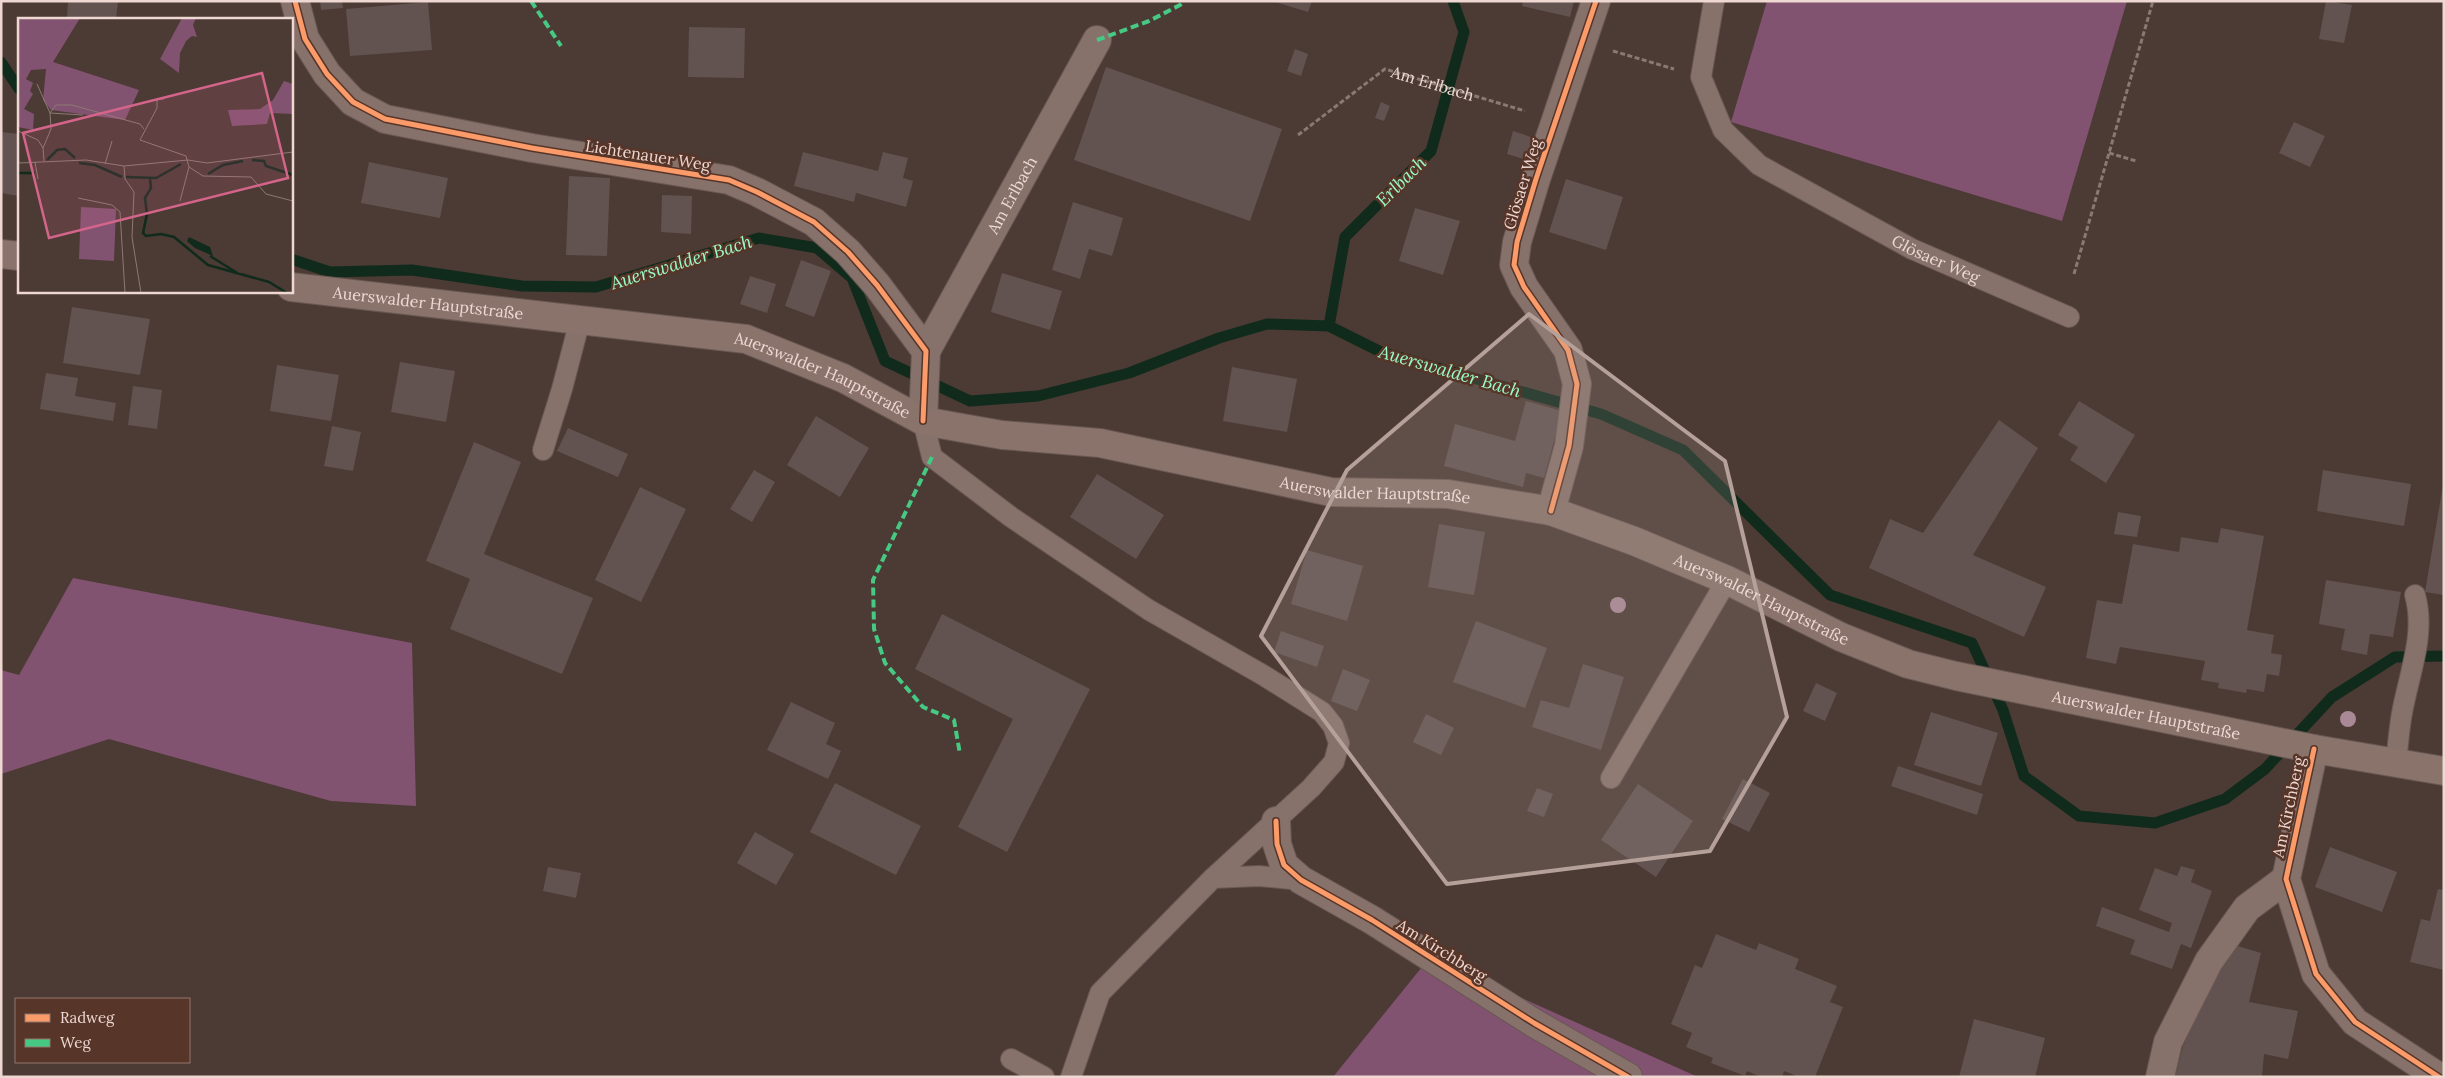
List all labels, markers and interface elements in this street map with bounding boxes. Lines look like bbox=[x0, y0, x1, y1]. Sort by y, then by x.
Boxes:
inset map bbox=[18, 18, 292, 292]
street label: Am Erlbach bbox=[1388, 61, 1477, 105]
street label: Lichtenauer Weg bbox=[584, 135, 713, 175]
street label: Glösaer Weg bbox=[1499, 135, 1546, 232]
water label: Erlbach bbox=[1371, 150, 1432, 211]
street label: Am Erlbach bbox=[982, 152, 1041, 238]
water label: Auerswalder Bach bbox=[606, 229, 755, 295]
street label: Glösaer Weg bbox=[1888, 230, 1984, 288]
street label: Auerswalder Hauptstraße bbox=[331, 282, 525, 324]
street label: Auerswalder Hauptstraße bbox=[732, 328, 914, 423]
water label: Auerswalder Bach bbox=[1375, 339, 1524, 402]
street label: Auerswalder Hauptstraße bbox=[1277, 471, 1472, 508]
street label: Auerswalder Hauptstraße bbox=[1670, 549, 1852, 649]
street label: Auerswalder Hauptstraße bbox=[2050, 686, 2243, 744]
street label: Am Kirchberg bbox=[2267, 754, 2309, 860]
street label: Am Kirchberg bbox=[1392, 914, 1492, 986]
legend bbox=[15, 998, 190, 1063]
text: Radweg bbox=[60, 1008, 115, 1027]
text: Weg bbox=[60, 1033, 91, 1052]

